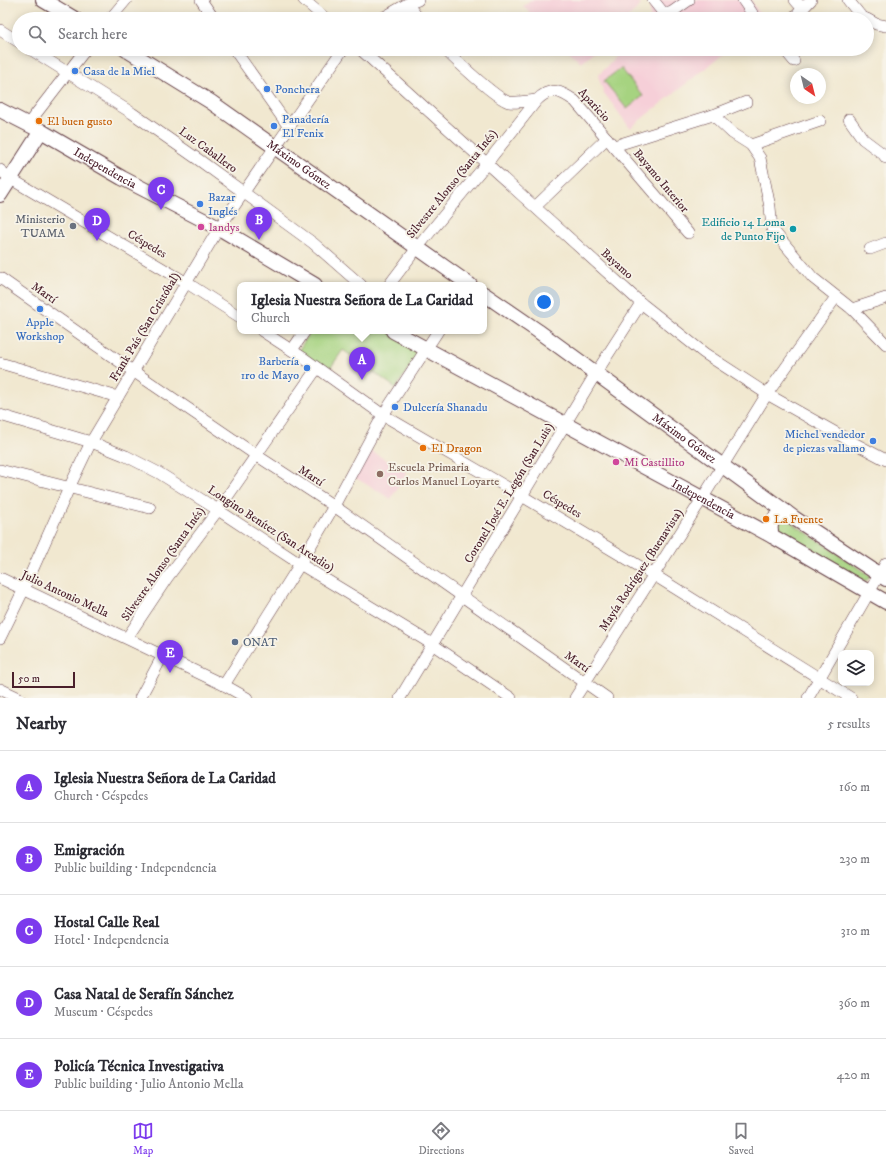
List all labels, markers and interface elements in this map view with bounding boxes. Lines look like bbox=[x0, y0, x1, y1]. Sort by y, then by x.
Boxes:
search box bbox=[12, 12, 874, 56]
icon: search bbox=[26, 23, 48, 45]
text: Search here bbox=[58, 25, 127, 44]
place label: Casa de la Miel bbox=[83, 64, 156, 79]
marker: Casa de la Miel bbox=[70, 66, 80, 76]
north arrow bbox=[790, 68, 826, 104]
place label: Ponchera bbox=[275, 82, 321, 97]
marker: Ponchera bbox=[262, 84, 272, 94]
street label: Aparicio bbox=[575, 85, 613, 125]
place label: Panadería El Fenix bbox=[282, 112, 330, 141]
place label: El buen gusto bbox=[47, 114, 112, 129]
marker: El buen gusto bbox=[34, 116, 44, 126]
marker: Panadería El Fenix bbox=[269, 121, 279, 131]
street label: Luz Caballero bbox=[176, 124, 240, 176]
street label: Silvestre Alonso (Santa Inés) bbox=[403, 126, 501, 242]
street label: Máximo Gómez bbox=[264, 136, 334, 192]
street label: Independencia bbox=[71, 144, 140, 192]
street label: Bayamo Interior bbox=[630, 146, 692, 216]
pin: C bbox=[148, 177, 174, 210]
place label: Bazar Inglés bbox=[208, 190, 238, 219]
marker: Bazar Inglés bbox=[195, 199, 205, 209]
pin: B bbox=[246, 207, 272, 240]
pin: D bbox=[84, 208, 110, 241]
place label: Ministerio TUAMA bbox=[15, 212, 65, 241]
place label: Edificio 14 Loma de Punto Fijo bbox=[701, 215, 786, 244]
place label: landys bbox=[209, 220, 240, 235]
marker: Ministerio TUAMA bbox=[68, 221, 78, 231]
marker: landys bbox=[196, 222, 206, 232]
marker: Edificio 14 Loma de Punto Fijo bbox=[788, 224, 798, 234]
street label: Céspedes bbox=[125, 227, 169, 261]
street label: Bayamo bbox=[598, 246, 636, 282]
street label: Frank País (San Cristóbal) bbox=[106, 270, 184, 384]
street label: Martí bbox=[28, 279, 60, 308]
popup bbox=[237, 282, 487, 334]
text: Iglesia Nuestra Señora de La Caridad bbox=[251, 291, 473, 310]
your location bbox=[534, 292, 554, 312]
marker: Apple Workshop bbox=[35, 304, 45, 314]
text: Church bbox=[251, 310, 290, 326]
place label: Apple Workshop bbox=[15, 315, 64, 344]
pin: A bbox=[349, 347, 375, 380]
place label: Barbería 1ro de Mayo bbox=[241, 354, 300, 383]
marker: Barbería 1ro de Mayo bbox=[302, 363, 312, 373]
place label: Dulcería Shanadu bbox=[403, 400, 488, 415]
marker: Dulcería Shanadu bbox=[390, 402, 400, 412]
street label: Máximo Gómez bbox=[650, 410, 720, 467]
street label: Coronel José E. Legón (San Luis) bbox=[461, 420, 557, 566]
place label: Michel vendedor de piezas vallamo bbox=[783, 427, 866, 456]
marker: Michel vendedor de piezas vallamo bbox=[868, 436, 878, 446]
place label: El Dragon bbox=[431, 441, 483, 456]
marker: El Dragon bbox=[418, 443, 428, 453]
place label: Mi Castillito bbox=[624, 455, 685, 470]
marker: Mi Castillito bbox=[611, 457, 621, 467]
place label: Escuela Primaria Carlos Manuel Loyarte bbox=[388, 460, 499, 489]
street label: Martí bbox=[295, 462, 327, 490]
marker: Escuela Primaria Carlos Manuel Loyarte bbox=[375, 469, 385, 479]
street label: Independencia bbox=[669, 476, 739, 523]
street label: Longino Benítez (San Arcadio) bbox=[205, 482, 337, 576]
street label: Céspedes bbox=[540, 487, 584, 521]
street label: Silvestre Alonso (Santa Inés) bbox=[118, 504, 208, 624]
street label: Mayía Rodríguez (Buenavista) bbox=[596, 506, 686, 634]
place label: La Fuente bbox=[774, 512, 823, 527]
marker: La Fuente bbox=[761, 514, 771, 524]
street label: Julio Antonio Mella bbox=[18, 567, 112, 621]
place label: ONAT bbox=[243, 635, 277, 650]
marker: ONAT bbox=[230, 637, 240, 647]
pin: E bbox=[157, 640, 183, 673]
street label: Martí bbox=[561, 648, 593, 677]
map controls bbox=[838, 650, 874, 686]
button: layers bbox=[838, 650, 874, 686]
scale bar bbox=[12, 670, 75, 689]
text: 50 m bbox=[18, 672, 40, 686]
text: Nearby bbox=[16, 713, 66, 735]
text: 5 results bbox=[828, 716, 870, 732]
text: Iglesia Nuestra Señora de La Caridad bbox=[54, 769, 276, 788]
text: A bbox=[25, 779, 33, 795]
text: 160 m bbox=[839, 779, 870, 795]
text: Church · Céspedes bbox=[54, 788, 148, 804]
text: Emigración bbox=[54, 841, 124, 860]
text: B bbox=[25, 851, 33, 867]
text: 230 m bbox=[839, 851, 870, 867]
text: Public building · Independencia bbox=[54, 860, 217, 876]
text: Hostal Calle Real bbox=[54, 913, 159, 932]
text: C bbox=[25, 923, 33, 939]
text: 310 m bbox=[841, 923, 870, 939]
text: Hotel · Independencia bbox=[54, 932, 169, 948]
text: Casa Natal de Serafín Sánchez bbox=[54, 985, 234, 1004]
text: D bbox=[24, 995, 34, 1011]
text: 360 m bbox=[839, 995, 870, 1011]
text: Museum · Céspedes bbox=[54, 1004, 153, 1020]
text: Policía Técnica Investigativa bbox=[54, 1057, 224, 1076]
text: E bbox=[24, 1067, 34, 1083]
text: 420 m bbox=[837, 1067, 870, 1083]
text: Public building · Julio Antonio Mella bbox=[54, 1076, 244, 1092]
tab: Map bbox=[132, 1120, 154, 1158]
tab: Directions bbox=[419, 1120, 464, 1158]
tab: Saved bbox=[729, 1120, 754, 1158]

